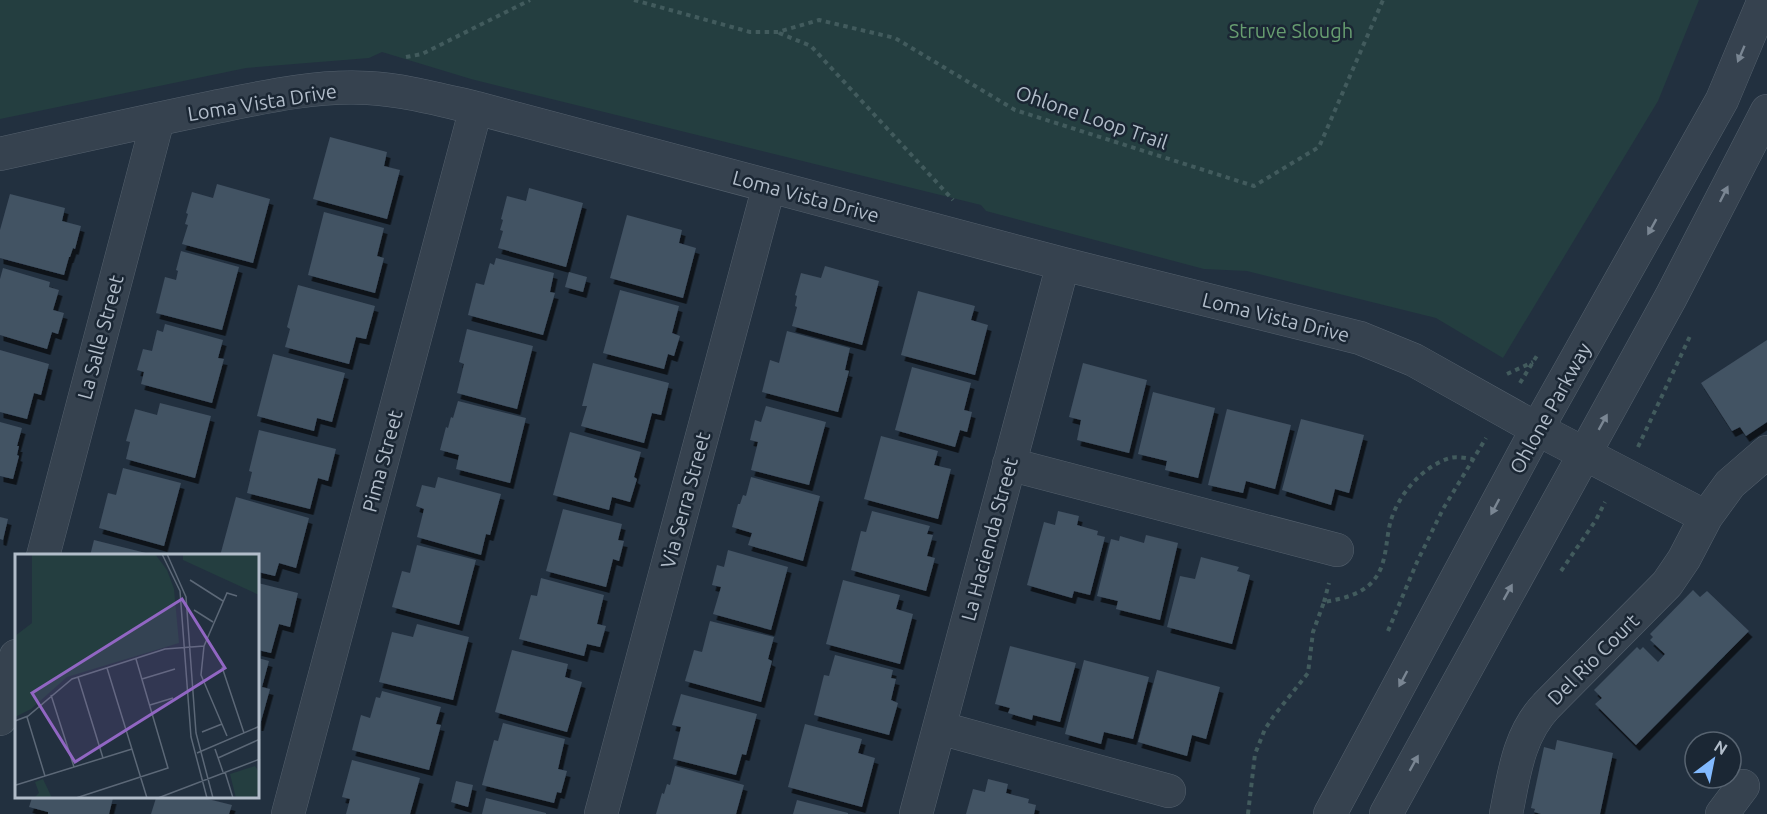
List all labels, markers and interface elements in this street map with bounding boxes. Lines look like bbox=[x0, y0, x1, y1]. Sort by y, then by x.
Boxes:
park label: Struve Slough bbox=[1229, 19, 1353, 42]
one-way arrow bbox=[1736, 45, 1746, 63]
street label: Loma Vista Drive bbox=[186, 79, 338, 125]
street label: Ohlone Loop Trail bbox=[1013, 80, 1171, 154]
street label: Loma Vista Drive bbox=[730, 165, 882, 227]
one-way arrow bbox=[1719, 185, 1729, 202]
one-way arrow bbox=[1646, 219, 1657, 235]
street label: La Salle Street bbox=[72, 272, 128, 402]
street label: Loma Vista Drive bbox=[1200, 288, 1352, 346]
street label: Ohlone Parkway bbox=[1505, 338, 1596, 477]
street label: Pima Street bbox=[357, 407, 407, 515]
one-way arrow bbox=[1598, 413, 1608, 430]
street label: Via Serra Street bbox=[656, 429, 714, 571]
street label: La Hacienda Street bbox=[956, 455, 1022, 623]
one-way arrow bbox=[1490, 499, 1500, 516]
inset map bbox=[15, 554, 260, 799]
one-way arrow bbox=[1503, 583, 1513, 600]
street label: Del Rio Court bbox=[1543, 609, 1643, 709]
one-way arrow bbox=[1398, 671, 1408, 688]
north arrow bbox=[1683, 730, 1743, 790]
text: N bbox=[1711, 736, 1731, 758]
one-way arrow bbox=[1409, 754, 1419, 771]

